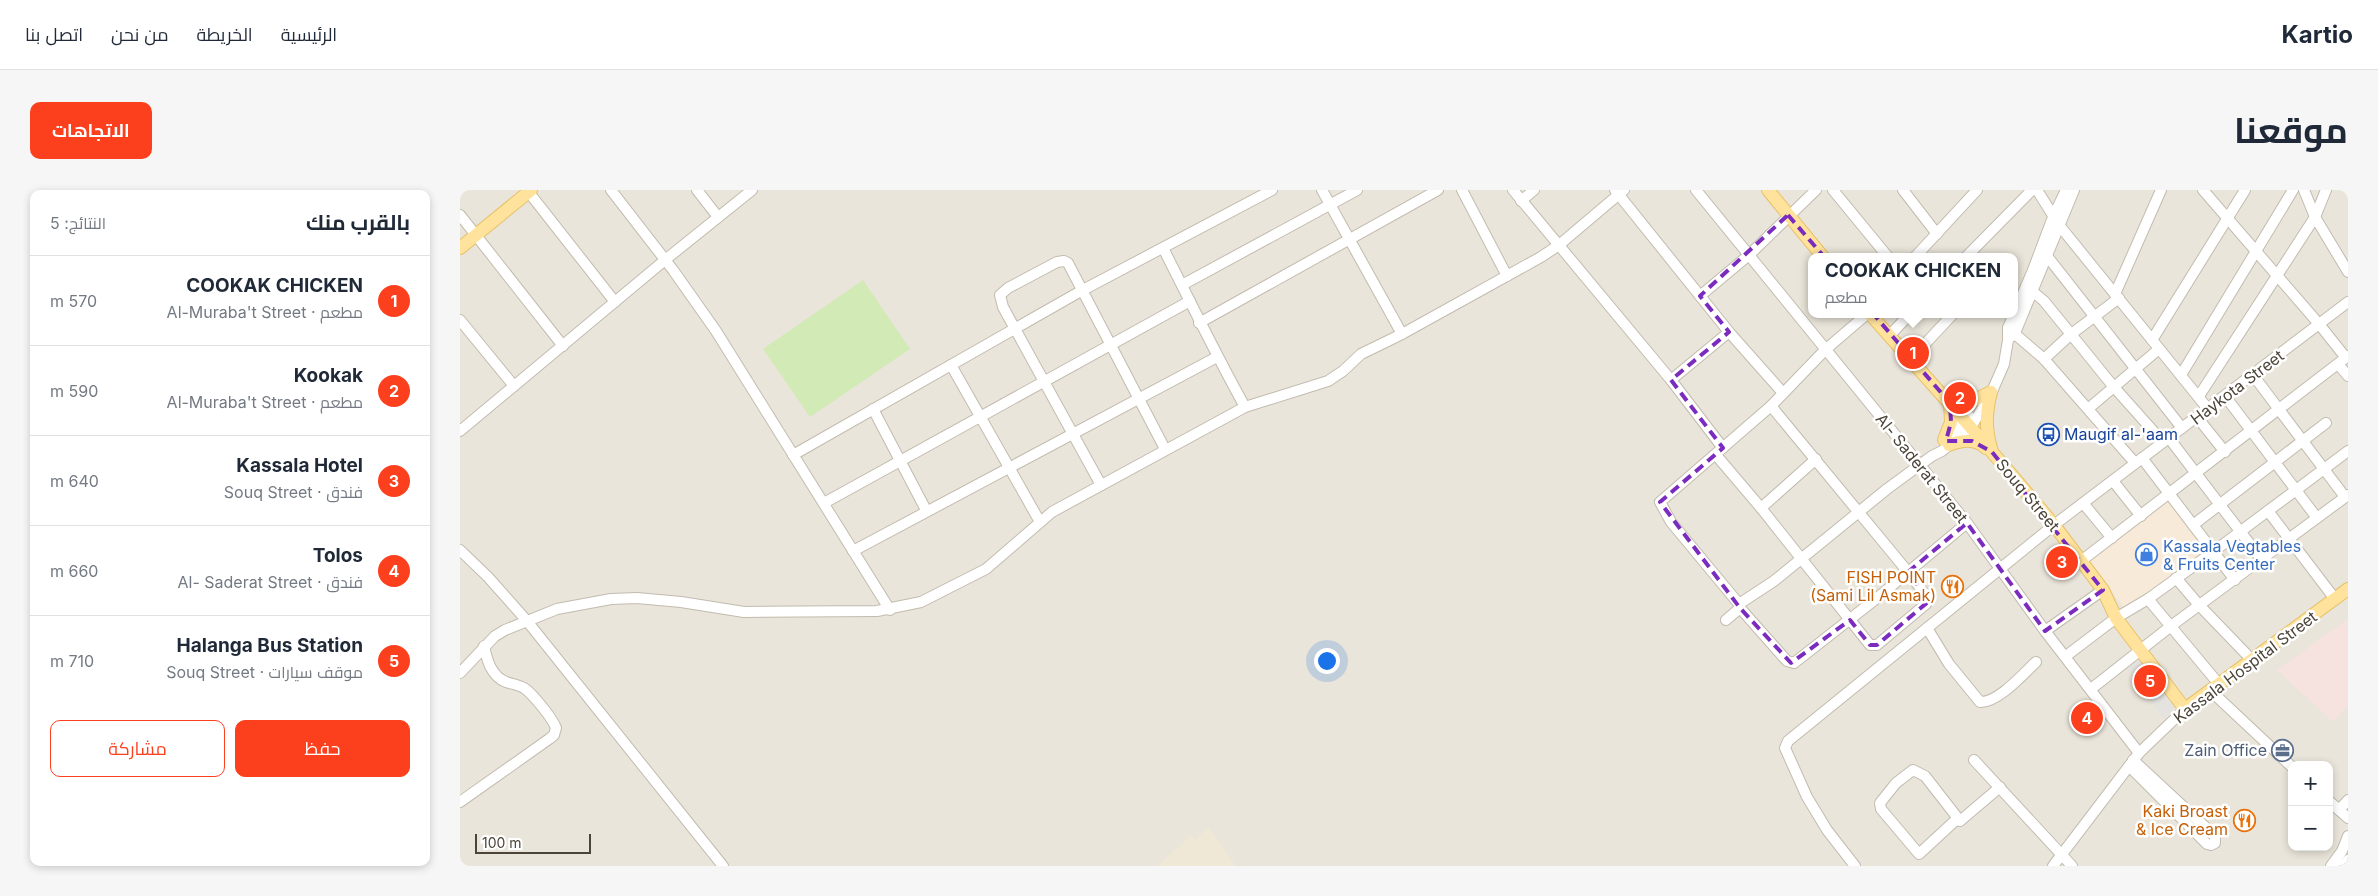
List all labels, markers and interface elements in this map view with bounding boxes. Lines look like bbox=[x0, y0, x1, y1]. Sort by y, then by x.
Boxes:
text: Kartio bbox=[2282, 20, 2353, 49]
text: اتصل بنا bbox=[25, 24, 83, 45]
text: من نحن bbox=[111, 24, 169, 45]
text: الخريطة bbox=[197, 24, 253, 45]
text: الرئيسية bbox=[281, 24, 337, 45]
button: الاتجاهات bbox=[30, 102, 152, 159]
text: موقعنا bbox=[2234, 109, 2348, 151]
text: بالقرب منك bbox=[306, 210, 410, 235]
text: النتائج: 5 bbox=[50, 213, 106, 233]
popup bbox=[1808, 253, 2018, 318]
text: COOKAK CHICKEN bbox=[1825, 259, 2001, 282]
text: COOKAK CHICKEN bbox=[186, 274, 363, 297]
text: مطعم bbox=[1825, 287, 1868, 307]
text: 570 m bbox=[50, 291, 97, 311]
text: 1 bbox=[391, 291, 397, 311]
text: مطعم · Al-Muraba't Street bbox=[167, 302, 363, 322]
pin: 1 bbox=[1897, 334, 1929, 372]
street label: Haykota Street bbox=[2186, 345, 2288, 429]
text: Kookak bbox=[294, 364, 363, 387]
pin: 2 bbox=[1944, 379, 1976, 417]
text: 590 m bbox=[50, 381, 98, 401]
text: 2 bbox=[389, 381, 399, 401]
text: مطعم · Al-Muraba't Street bbox=[167, 392, 363, 412]
street label: Al- Saderat Street bbox=[1872, 409, 1972, 527]
bus stop icon: Maugif al-'aam bbox=[2036, 422, 2060, 446]
place label: Maugif al-'aam bbox=[2064, 424, 2178, 444]
text: Kassala Hotel bbox=[236, 454, 363, 477]
street label: Souq Street bbox=[1992, 455, 2064, 535]
text: 640 m bbox=[50, 471, 99, 491]
text: 3 bbox=[389, 471, 399, 491]
text: فندق · Souq Street bbox=[224, 482, 363, 502]
place label: Kassala Vegtables & Fruits Center bbox=[2163, 536, 2301, 574]
pin: 3 bbox=[2046, 543, 2078, 581]
shop icon: Kassala Vegtables & Fruits Center bbox=[2135, 543, 2159, 567]
text: Tolos bbox=[313, 544, 363, 567]
text: 660 m bbox=[50, 561, 98, 581]
text: 4 bbox=[389, 561, 399, 581]
place label: FISH POINT (Sami Lil Asmak) bbox=[1810, 567, 1936, 605]
text: فندق · Al- Saderat Street bbox=[178, 572, 363, 592]
restaurant icon: FISH POINT (Sami Lil Asmak) bbox=[1940, 574, 1964, 598]
street label: Kassala Hospital Street bbox=[2169, 607, 2321, 727]
text: Halanga Bus Station bbox=[177, 634, 363, 657]
your location bbox=[1314, 648, 1340, 674]
text: 710 m bbox=[50, 651, 94, 671]
text: 5 bbox=[389, 651, 399, 671]
text: موقف سيارات · Souq Street bbox=[166, 662, 363, 682]
pin: 5 bbox=[2134, 662, 2166, 700]
pin: 4 bbox=[2071, 699, 2103, 737]
button: مشاركة bbox=[50, 720, 225, 777]
button: حفظ bbox=[235, 720, 410, 777]
office icon: Zain Office bbox=[2271, 738, 2295, 762]
place label: Zain Office bbox=[2184, 740, 2267, 760]
map controls bbox=[2288, 761, 2333, 851]
button: + bbox=[2288, 761, 2333, 806]
place label: Kaki Broast & Ice Cream bbox=[2136, 801, 2228, 839]
button: − bbox=[2288, 806, 2333, 851]
restaurant icon: Kaki Broast & Ice Cream bbox=[2232, 808, 2256, 832]
scale bar bbox=[475, 831, 591, 854]
text: 100 m bbox=[482, 834, 522, 851]

